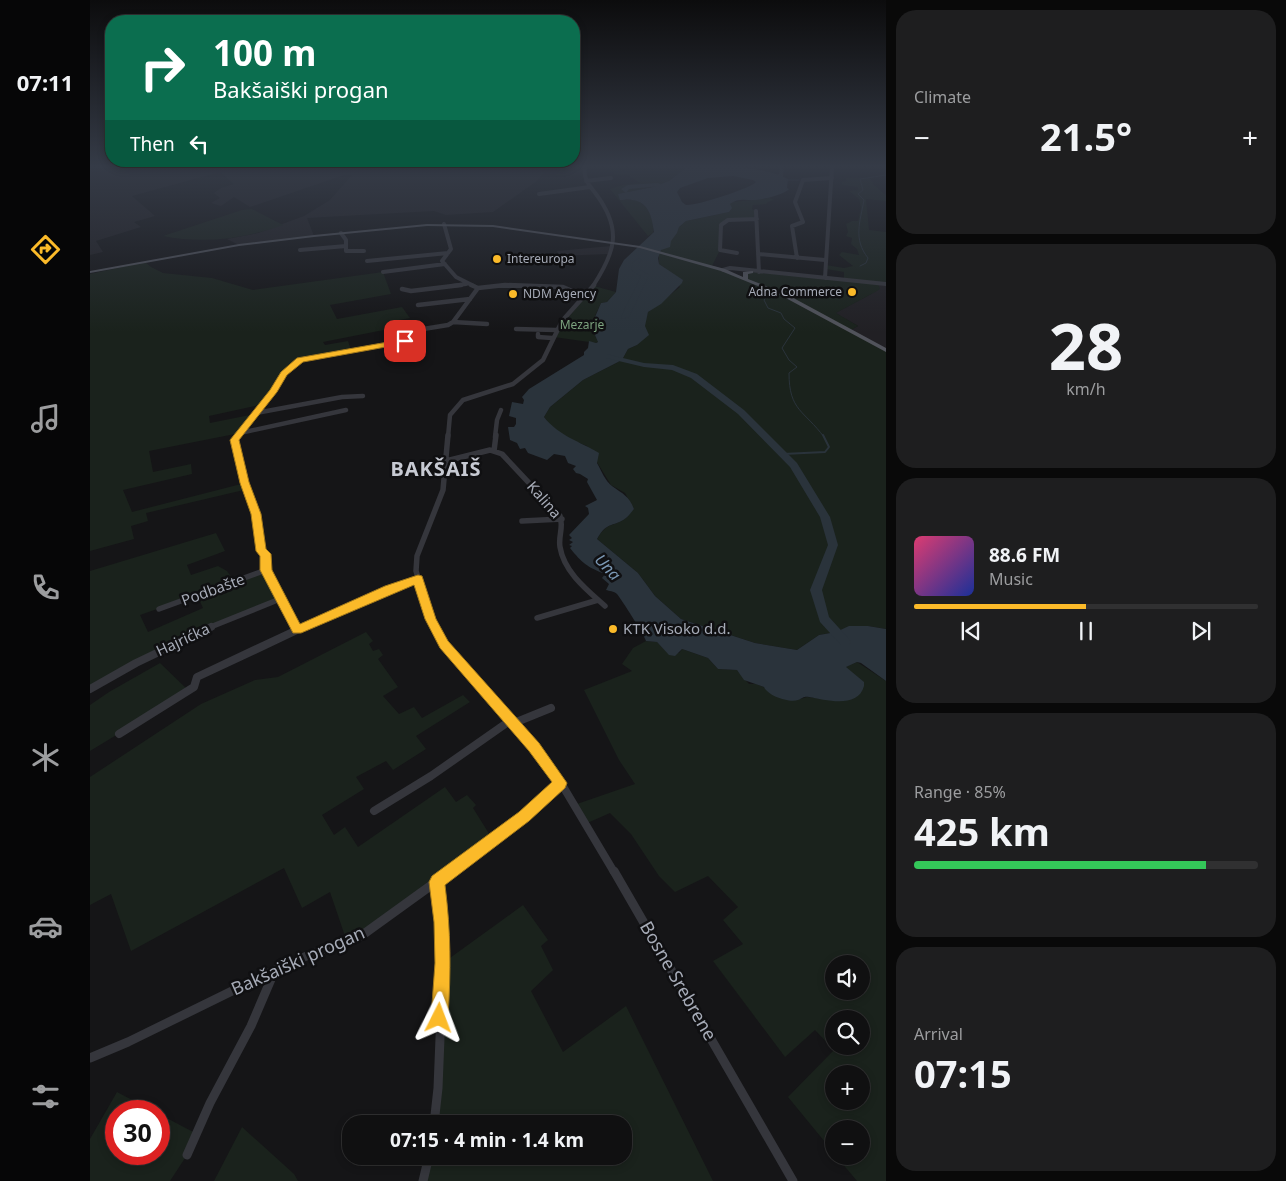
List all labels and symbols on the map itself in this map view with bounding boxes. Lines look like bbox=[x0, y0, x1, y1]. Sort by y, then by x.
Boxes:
place label: Intereuropa bbox=[507, 250, 575, 267]
marker: Intereuropa bbox=[491, 253, 503, 265]
place label: Adna Commerce bbox=[748, 283, 842, 300]
place label: NDM Agency bbox=[523, 285, 597, 302]
marker: Adna Commerce bbox=[846, 286, 858, 298]
marker: NDM Agency bbox=[507, 288, 519, 300]
park label: Mezarje bbox=[560, 316, 605, 333]
pin bbox=[384, 320, 426, 362]
district label: BAKŠAIŠ bbox=[390, 455, 482, 482]
street label: Kalina bbox=[523, 477, 566, 522]
water label: Una bbox=[590, 549, 626, 585]
street label: Podbašte bbox=[178, 568, 247, 610]
street label: Hajrićka bbox=[152, 618, 213, 660]
place label: KTK Visoko d.d. bbox=[623, 618, 730, 638]
marker: KTK Visoko d.d. bbox=[607, 623, 619, 635]
street label: Bosne Srebrene bbox=[635, 917, 723, 1044]
street label: Bakšaiški progan bbox=[227, 920, 368, 1000]
position arrow bbox=[412, 991, 464, 1043]
speed limit sign: 30 bbox=[105, 1100, 170, 1165]

